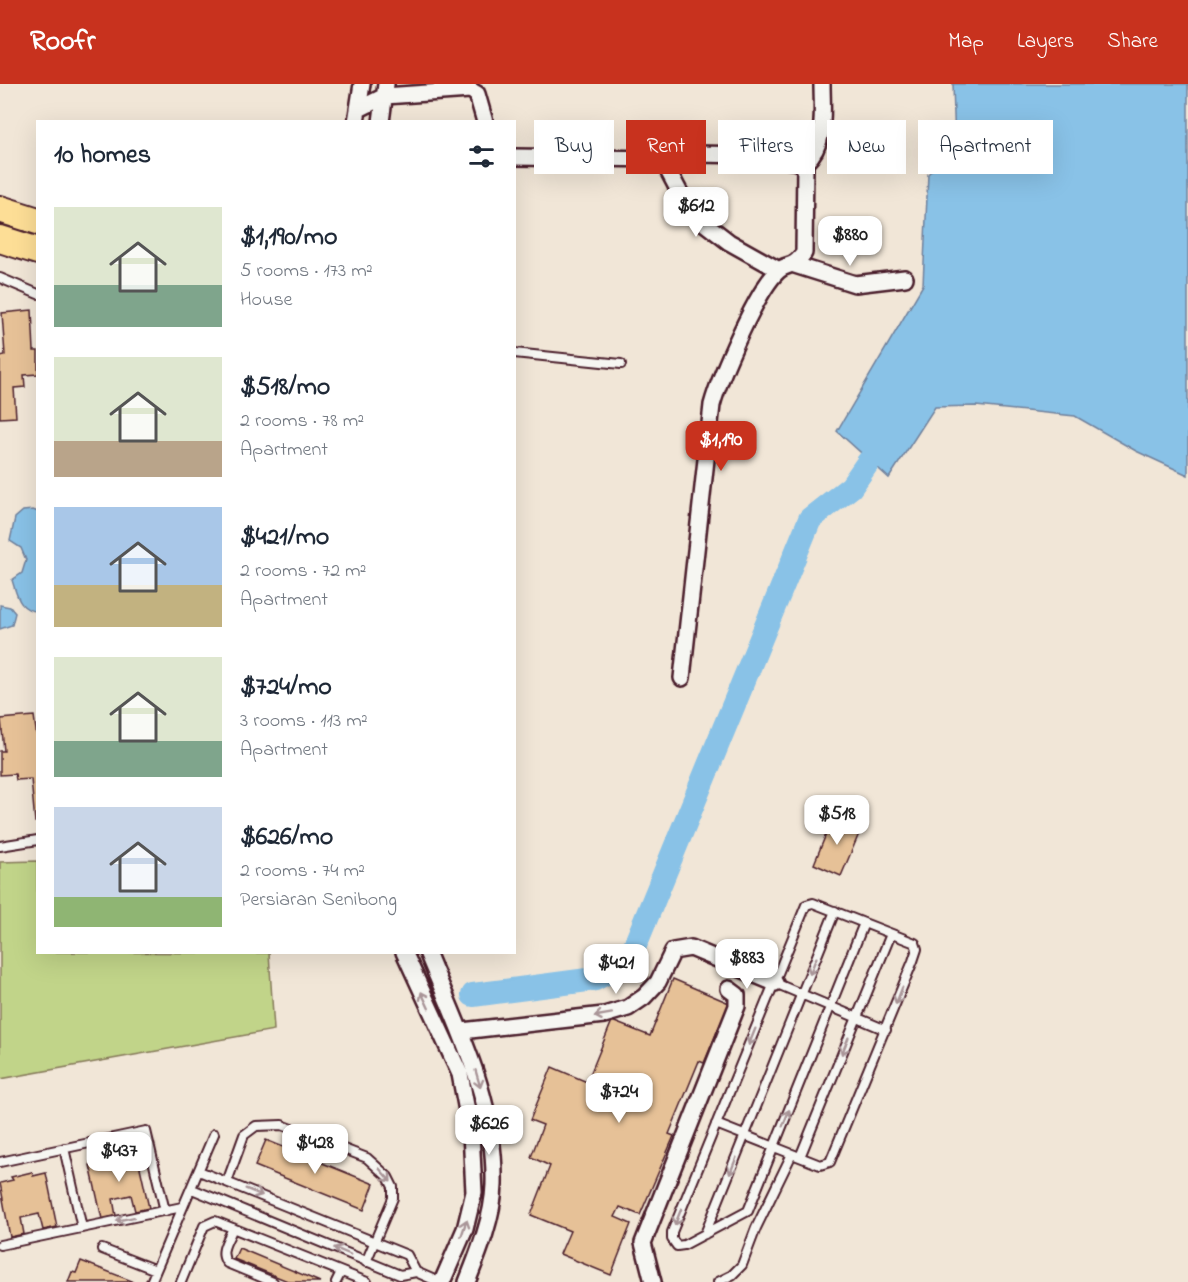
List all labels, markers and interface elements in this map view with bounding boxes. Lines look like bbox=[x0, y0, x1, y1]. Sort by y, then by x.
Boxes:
text: Roofr bbox=[30, 22, 95, 63]
text: Map bbox=[948, 27, 984, 57]
text: Layers bbox=[1017, 27, 1074, 57]
text: Share bbox=[1107, 27, 1158, 57]
chip: Buy bbox=[534, 120, 614, 174]
chip: Rent bbox=[626, 120, 706, 174]
chip: Filters bbox=[718, 120, 815, 174]
chip: New bbox=[827, 120, 906, 174]
chip: Apartment bbox=[918, 120, 1053, 174]
text: 10 homes bbox=[54, 137, 151, 175]
icon: filters bbox=[465, 140, 498, 173]
pin: $612 bbox=[660, 187, 732, 238]
text: $612 bbox=[677, 192, 715, 221]
pin: $880 bbox=[814, 216, 886, 267]
text: $1,190/mo bbox=[240, 219, 338, 257]
text: $880 bbox=[832, 221, 868, 250]
icon: home bbox=[102, 231, 174, 303]
text: 5 rooms · 173 m² bbox=[240, 257, 373, 286]
text: House bbox=[240, 286, 293, 315]
text: $518/mo bbox=[240, 369, 330, 407]
icon: home bbox=[102, 381, 174, 453]
text: 2 rooms · 78 m² bbox=[240, 407, 364, 436]
pin: $1,190 bbox=[672, 421, 770, 472]
text: $1,190 bbox=[700, 426, 742, 455]
text: Apartment bbox=[240, 436, 328, 465]
text: $421/mo bbox=[240, 519, 329, 557]
icon: home bbox=[102, 531, 174, 603]
text: 2 rooms · 72 m² bbox=[240, 557, 367, 586]
text: Apartment bbox=[240, 586, 328, 615]
text: $724/mo bbox=[240, 669, 332, 707]
icon: home bbox=[102, 681, 174, 753]
text: 3 rooms · 113 m² bbox=[240, 707, 368, 736]
text: Apartment bbox=[240, 736, 328, 765]
pin: $518 bbox=[801, 795, 873, 846]
text: $518 bbox=[818, 800, 856, 829]
text: $626/mo bbox=[240, 819, 333, 857]
icon: home bbox=[102, 831, 174, 903]
text: 2 rooms · 74 m² bbox=[240, 857, 365, 886]
text: Persiaran Senibong bbox=[240, 886, 397, 915]
pin: $883 bbox=[711, 939, 783, 990]
pin: $421 bbox=[580, 944, 652, 995]
text: $883 bbox=[729, 944, 765, 973]
text: $421 bbox=[598, 949, 634, 978]
one-way arrow bbox=[807, 956, 818, 975]
one-way arrow bbox=[893, 986, 904, 1004]
one-way arrow bbox=[419, 991, 431, 1009]
one-way arrow bbox=[593, 1010, 613, 1021]
one-way arrow bbox=[746, 1027, 757, 1046]
one-way arrow bbox=[839, 1037, 850, 1055]
one-way arrow bbox=[473, 1069, 484, 1088]
pin: $724 bbox=[583, 1073, 655, 1124]
text: $724 bbox=[600, 1078, 638, 1107]
pin: $626 bbox=[453, 1105, 525, 1156]
one-way arrow bbox=[781, 1109, 792, 1128]
text: $626 bbox=[469, 1110, 509, 1139]
pin: $428 bbox=[279, 1124, 351, 1175]
text: $428 bbox=[296, 1129, 334, 1158]
pin: $437 bbox=[83, 1132, 155, 1183]
text: $437 bbox=[101, 1137, 137, 1166]
one-way arrow bbox=[726, 1156, 737, 1175]
one-way arrow bbox=[377, 1167, 391, 1183]
one-way arrow bbox=[244, 1188, 263, 1199]
one-way arrow bbox=[672, 1208, 683, 1226]
one-way arrow bbox=[116, 1214, 135, 1226]
one-way arrow bbox=[460, 1219, 471, 1238]
one-way arrow bbox=[333, 1245, 351, 1257]

